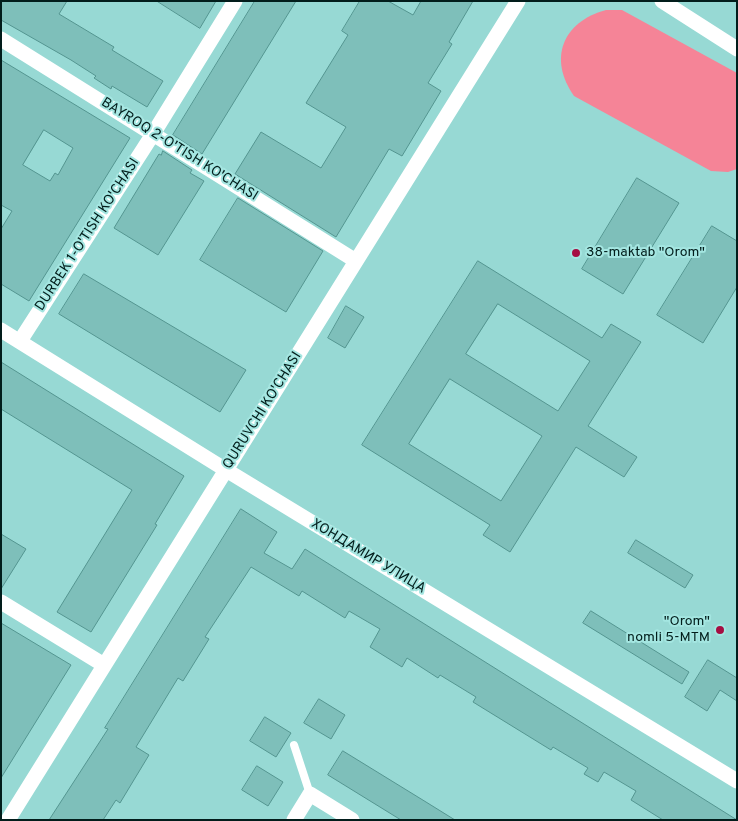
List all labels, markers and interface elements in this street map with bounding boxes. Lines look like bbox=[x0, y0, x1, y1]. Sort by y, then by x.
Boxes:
street label: BAYROQ 2-O'TISH KO'CHASI bbox=[98, 95, 260, 205]
street label: DURBEK 1-O'TISH KO'CHASI bbox=[32, 156, 144, 314]
place label: 38-maktab "Orom" bbox=[586, 245, 705, 261]
marker: 38-maktab "Orom" bbox=[570, 247, 582, 259]
street label: QURUVCHI KO'CHASI bbox=[220, 349, 306, 473]
street label: ХОНДАМИР УЛИЦА bbox=[308, 516, 428, 598]
place label: "Orom" nomli 5-MTM bbox=[627, 614, 710, 646]
marker: "Orom" nomli 5-MTM bbox=[714, 624, 726, 636]

